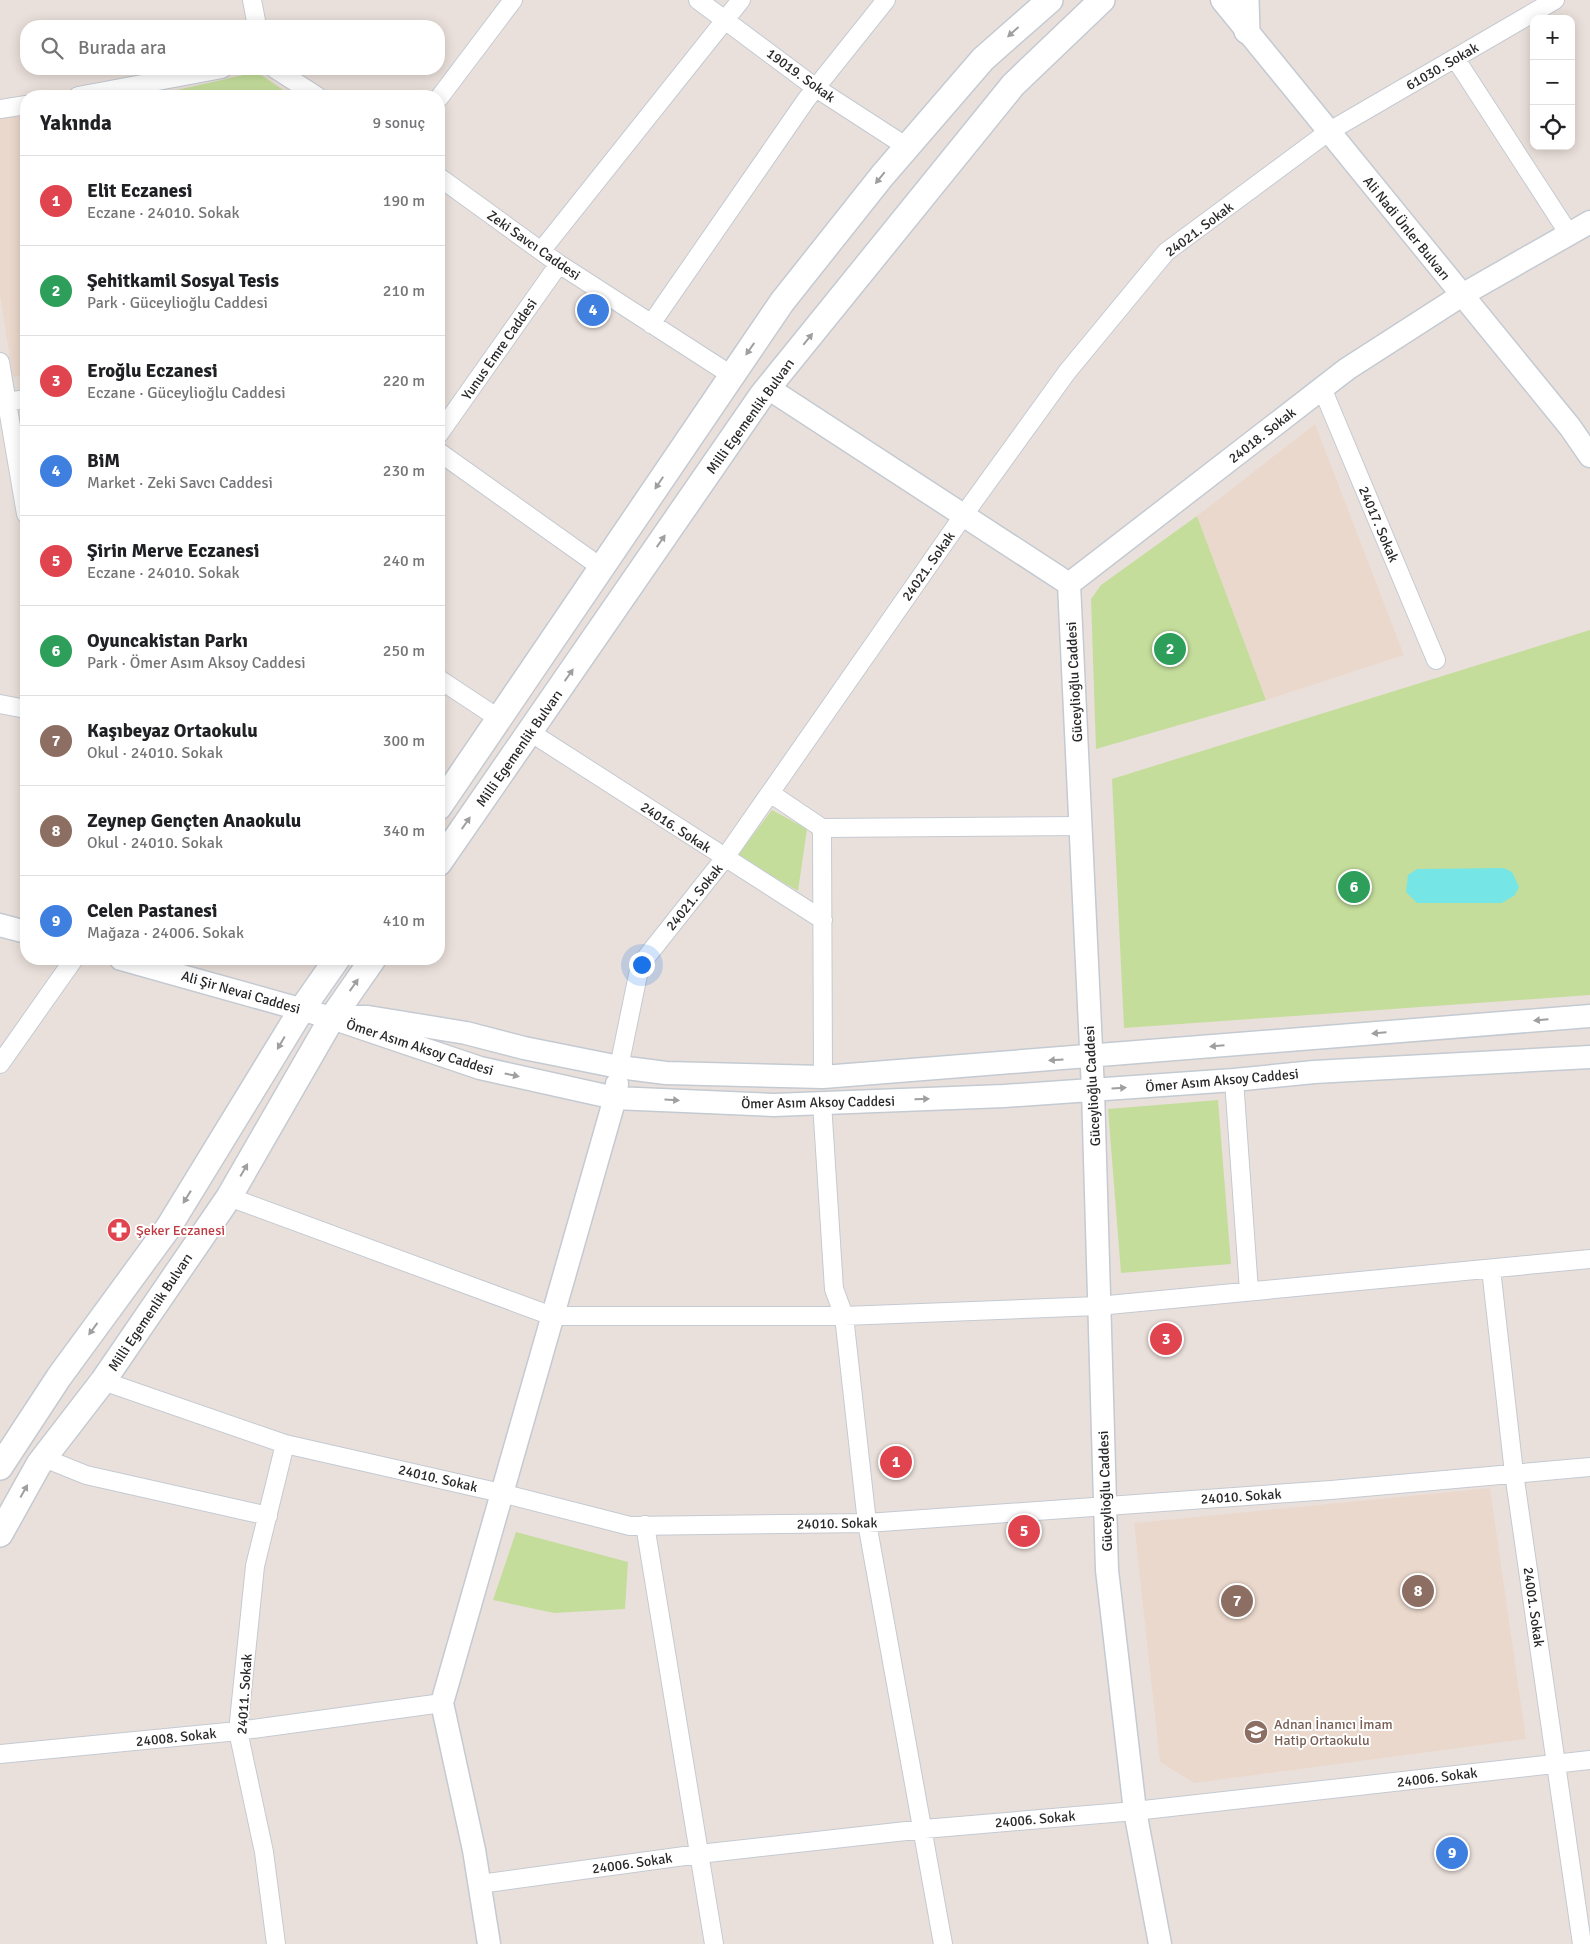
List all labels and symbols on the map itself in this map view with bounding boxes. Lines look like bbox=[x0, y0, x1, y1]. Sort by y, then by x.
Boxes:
one-way arrow bbox=[1007, 27, 1020, 38]
street label: 61030. Sokak bbox=[1403, 39, 1481, 94]
street label: 19019. Sokak bbox=[763, 45, 838, 106]
one-way arrow bbox=[875, 171, 886, 184]
street label: Ali Nadi Ünler Bulvarı bbox=[1359, 173, 1454, 284]
street label: 24021. Sokak bbox=[1162, 198, 1237, 260]
street label: Zeki Savcı Caddesi bbox=[484, 207, 584, 284]
pin: 4 bbox=[577, 291, 609, 329]
street label: Yunus Emre Caddesi bbox=[458, 295, 541, 403]
one-way arrow bbox=[802, 333, 813, 346]
one-way arrow bbox=[745, 342, 755, 355]
street label: Milli Egemenlik Bulvarı bbox=[703, 355, 798, 477]
street label: 24018. Sokak bbox=[1225, 404, 1299, 467]
one-way arrow bbox=[654, 477, 663, 490]
street label: 24017. Sokak bbox=[1355, 484, 1402, 565]
street label: 24021. Sokak bbox=[898, 528, 959, 604]
one-way arrow bbox=[656, 534, 666, 548]
street label: Güceylioğlu Caddesi bbox=[1063, 621, 1086, 743]
pin: 2 bbox=[1154, 630, 1186, 668]
one-way arrow bbox=[564, 668, 574, 682]
street label: Milli Egemenlik Bulvarı bbox=[473, 687, 566, 810]
street label: 24016. Sokak bbox=[637, 798, 714, 857]
one-way arrow bbox=[461, 816, 471, 830]
street label: 24021. Sokak bbox=[662, 861, 726, 934]
pin: 6 bbox=[1338, 868, 1370, 906]
your location bbox=[629, 952, 655, 978]
street label: Ali Şir Nevai Caddesi bbox=[179, 967, 302, 1018]
one-way arrow bbox=[349, 979, 359, 992]
street label: Ömer Asım Aksoy Caddesi bbox=[344, 1016, 496, 1079]
one-way arrow bbox=[1533, 1016, 1549, 1024]
street label: Güceylioğlu Caddesi bbox=[1081, 1025, 1104, 1147]
one-way arrow bbox=[1371, 1029, 1387, 1037]
one-way arrow bbox=[277, 1037, 286, 1050]
one-way arrow bbox=[1209, 1043, 1225, 1051]
one-way arrow bbox=[1047, 1056, 1063, 1064]
street label: Ömer Asım Aksoy Caddesi bbox=[1145, 1065, 1299, 1096]
one-way arrow bbox=[504, 1071, 519, 1079]
one-way arrow bbox=[1111, 1084, 1127, 1092]
street label: Ömer Asım Aksoy Caddesi bbox=[741, 1093, 895, 1112]
one-way arrow bbox=[914, 1095, 930, 1103]
one-way arrow bbox=[664, 1097, 680, 1105]
one-way arrow bbox=[240, 1163, 249, 1176]
one-way arrow bbox=[183, 1190, 192, 1203]
pharmacy icon: Şeker Eczanesi bbox=[106, 1217, 132, 1243]
place label: Şeker Eczanesi bbox=[136, 1222, 225, 1239]
street label: Milli Egemenlik Bulvarı bbox=[105, 1250, 196, 1374]
pin: 3 bbox=[1150, 1320, 1182, 1358]
one-way arrow bbox=[88, 1322, 99, 1335]
street label: Güceylioğlu Caddesi bbox=[1095, 1430, 1116, 1552]
pin: 1 bbox=[880, 1443, 912, 1481]
street label: 24010. Sokak bbox=[397, 1461, 479, 1496]
one-way arrow bbox=[20, 1484, 28, 1498]
street label: 24010. Sokak bbox=[1200, 1485, 1282, 1508]
pin: 5 bbox=[1008, 1512, 1040, 1550]
street label: 24010. Sokak bbox=[796, 1514, 878, 1533]
street label: 24001. Sokak bbox=[1519, 1566, 1548, 1648]
pin: 8 bbox=[1402, 1572, 1434, 1610]
pin: 7 bbox=[1221, 1582, 1253, 1620]
street label: 24011. Sokak bbox=[233, 1653, 256, 1735]
place label: Adnan İnanıcı İmam Hatip Ortaokulu bbox=[1274, 1716, 1393, 1749]
school or university icon: Adnan İnanıcı İmam Hatip Ortaokulu bbox=[1243, 1719, 1269, 1745]
street label: 24008. Sokak bbox=[135, 1725, 217, 1750]
street label: 24006. Sokak bbox=[1396, 1764, 1478, 1791]
street label: 24006. Sokak bbox=[994, 1808, 1076, 1831]
pin: 9 bbox=[1436, 1834, 1468, 1872]
street label: 24006. Sokak bbox=[591, 1849, 673, 1878]

